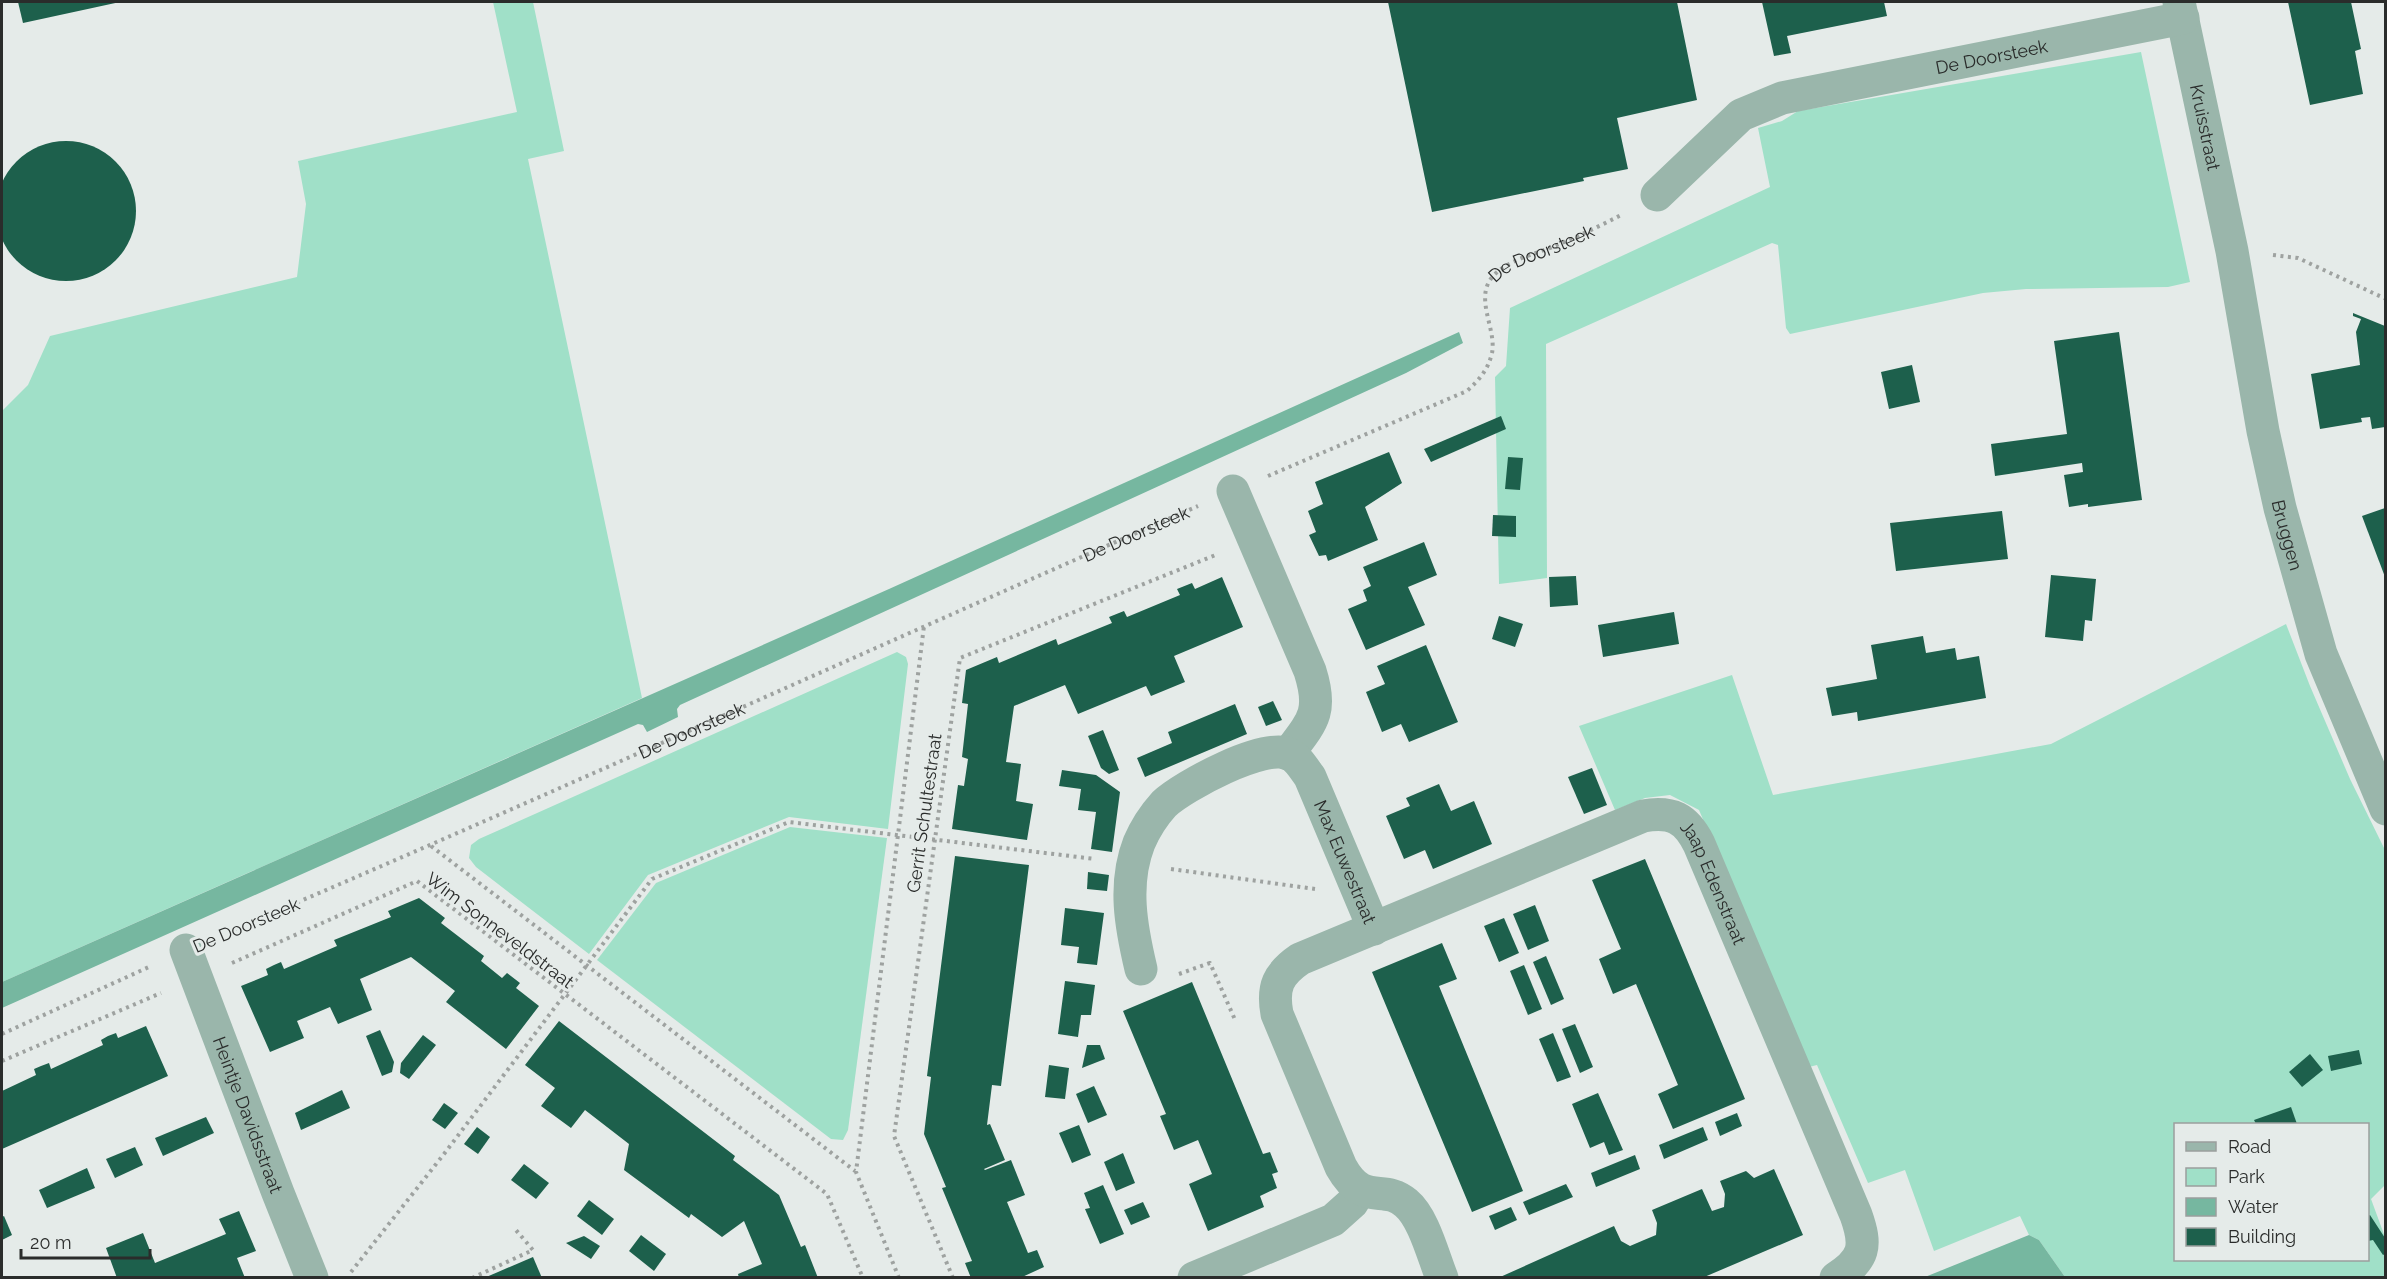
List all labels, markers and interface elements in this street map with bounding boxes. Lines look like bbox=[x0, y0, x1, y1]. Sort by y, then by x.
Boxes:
street label: De Doorsteek bbox=[1934, 35, 2050, 78]
street label: Kruisstraat bbox=[2186, 82, 2225, 172]
street label: De Doorsteek bbox=[1483, 219, 1598, 286]
street label: Bruggen bbox=[2268, 498, 2307, 573]
street label: De Doorsteek bbox=[1079, 501, 1192, 566]
street label: De Doorsteek bbox=[635, 697, 748, 763]
street label: Gerrit Schultestraat bbox=[902, 732, 946, 894]
street label: Max Euwestraat bbox=[1310, 797, 1381, 927]
street label: Jaap Edenstraat bbox=[1677, 816, 1751, 947]
street label: Wim Sonneveldstraat bbox=[422, 868, 578, 992]
street label: De Doorsteek bbox=[189, 893, 303, 957]
street label: Heintje Davidsstraat bbox=[209, 1033, 287, 1196]
legend bbox=[2174, 1123, 2369, 1261]
text: Road bbox=[2228, 1136, 2271, 1157]
text: Park bbox=[2228, 1166, 2265, 1187]
text: Water bbox=[2228, 1196, 2279, 1217]
scale bar bbox=[21, 1222, 150, 1260]
text: Building bbox=[2228, 1226, 2296, 1247]
text: 20 m bbox=[30, 1232, 72, 1253]

